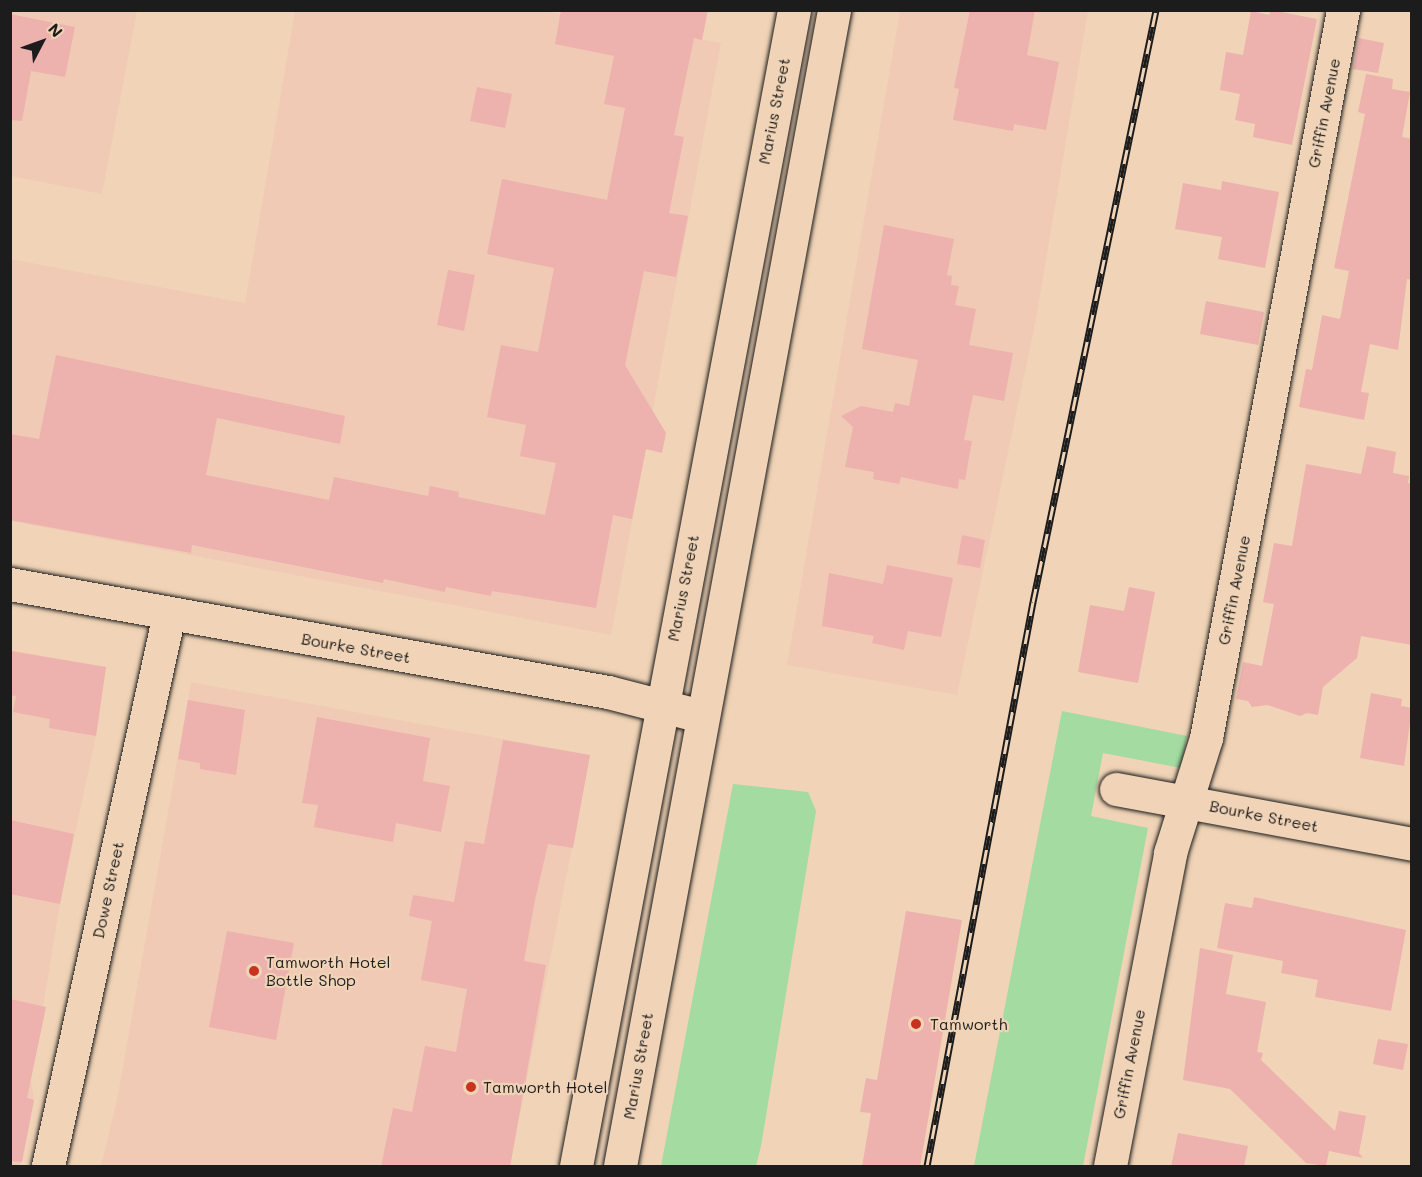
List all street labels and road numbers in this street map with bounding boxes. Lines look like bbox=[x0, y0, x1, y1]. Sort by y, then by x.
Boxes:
street label: Marius Street bbox=[754, 56, 794, 166]
street label: Griffin Avenue bbox=[1304, 56, 1344, 170]
street label: Marius Street bbox=[663, 533, 703, 643]
street label: Griffin Avenue bbox=[1214, 533, 1254, 647]
street label: Bourke Street bbox=[300, 629, 412, 667]
street label: Bourke Street bbox=[1208, 796, 1320, 836]
street label: Dowe Street bbox=[88, 840, 128, 940]
street label: Griffin Avenue bbox=[1109, 1007, 1149, 1121]
street label: Marius Street bbox=[619, 1011, 657, 1121]

